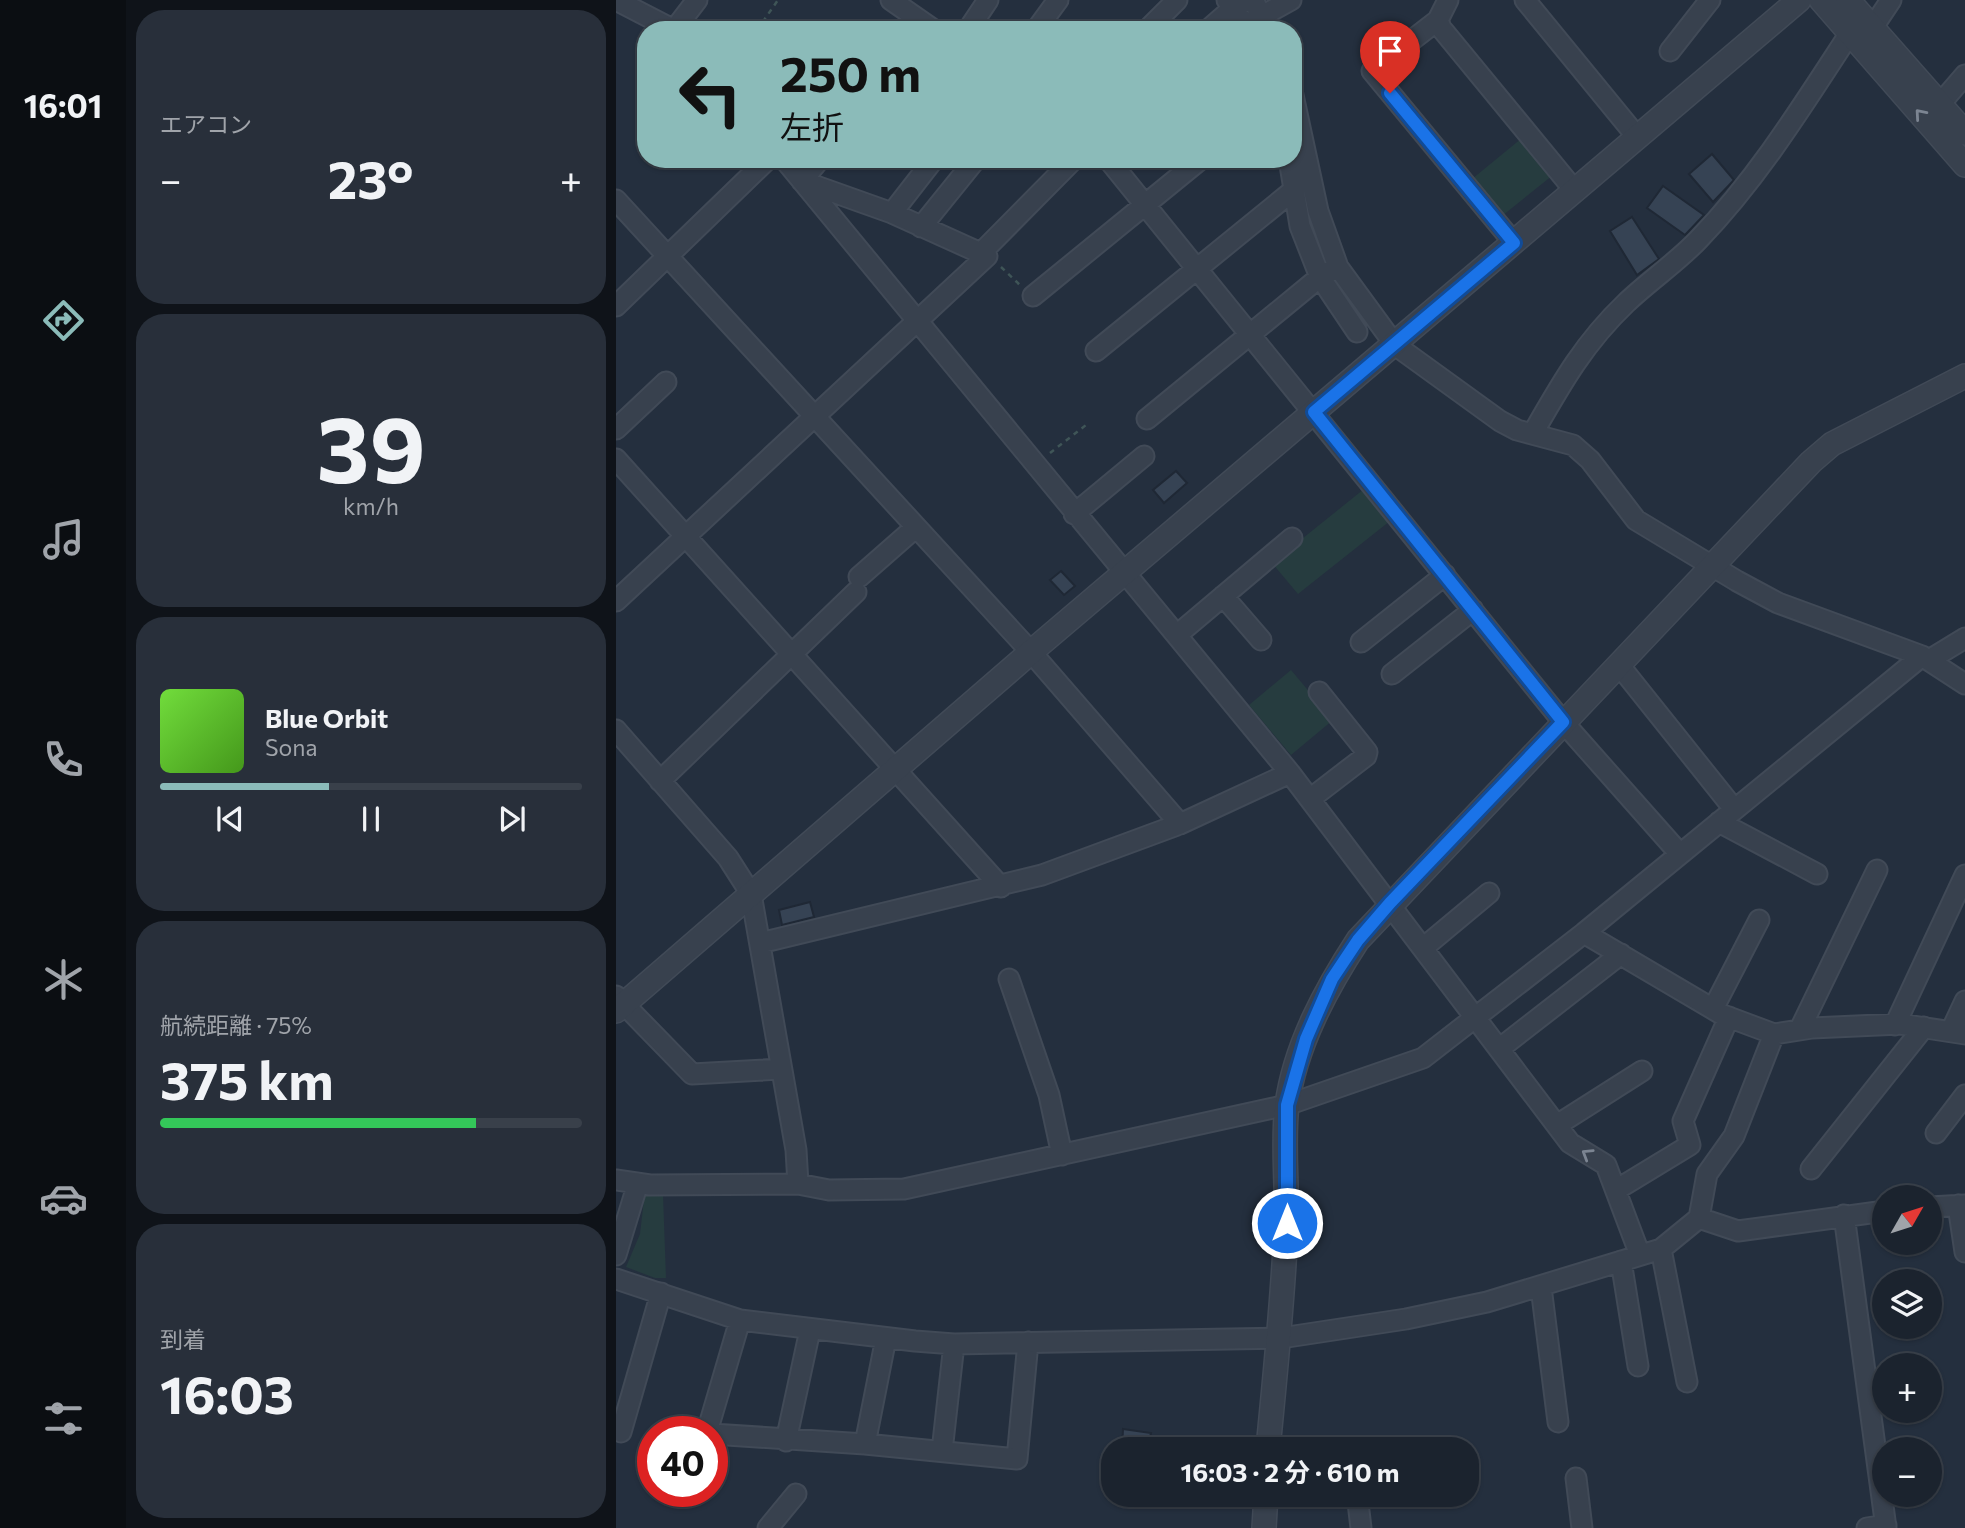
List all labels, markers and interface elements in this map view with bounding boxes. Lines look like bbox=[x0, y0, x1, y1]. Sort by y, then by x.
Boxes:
pin bbox=[1360, 21, 1420, 93]
icon: arrive bbox=[1371, 32, 1409, 70]
text: 250 m bbox=[780, 42, 921, 102]
icon: left bbox=[665, 49, 756, 140]
text: 16:01 bbox=[24, 85, 102, 125]
text: 左折 bbox=[780, 106, 844, 146]
one-way arrow bbox=[1916, 109, 1928, 122]
text: エアコン bbox=[160, 110, 252, 138]
text: 23° bbox=[328, 146, 414, 210]
text: − bbox=[160, 155, 182, 202]
text: + bbox=[560, 155, 582, 202]
icon: directions bbox=[39, 296, 88, 345]
text: 39 bbox=[316, 390, 426, 502]
text: km/h bbox=[343, 492, 399, 520]
icon: music bbox=[39, 515, 88, 564]
text: Blue Orbit bbox=[265, 702, 388, 733]
text: Sona bbox=[265, 733, 317, 761]
icon: phone bbox=[39, 735, 88, 784]
icon: previous bbox=[211, 800, 249, 838]
icon: pause bbox=[352, 800, 390, 838]
icon: next bbox=[493, 800, 531, 838]
icon: climate bbox=[39, 955, 88, 1004]
text: 航続距離 · 75% bbox=[160, 1011, 312, 1039]
text: 375 km bbox=[160, 1047, 334, 1111]
one-way arrow bbox=[1582, 1149, 1595, 1162]
icon: car bbox=[39, 1174, 88, 1223]
north arrow bbox=[1872, 1185, 1942, 1255]
map controls bbox=[1872, 1185, 1942, 1507]
position arrow bbox=[1250, 1186, 1324, 1260]
button: layers bbox=[1872, 1269, 1942, 1339]
text: 到着 bbox=[160, 1325, 206, 1353]
button: + bbox=[1872, 1353, 1942, 1423]
text: 16:03 bbox=[160, 1361, 294, 1425]
icon: filters bbox=[39, 1394, 88, 1443]
speed limit sign: 40 bbox=[637, 1416, 728, 1507]
button: − bbox=[1872, 1437, 1942, 1507]
text: 16:03 · 2 分 · 610 m bbox=[1180, 1456, 1400, 1487]

